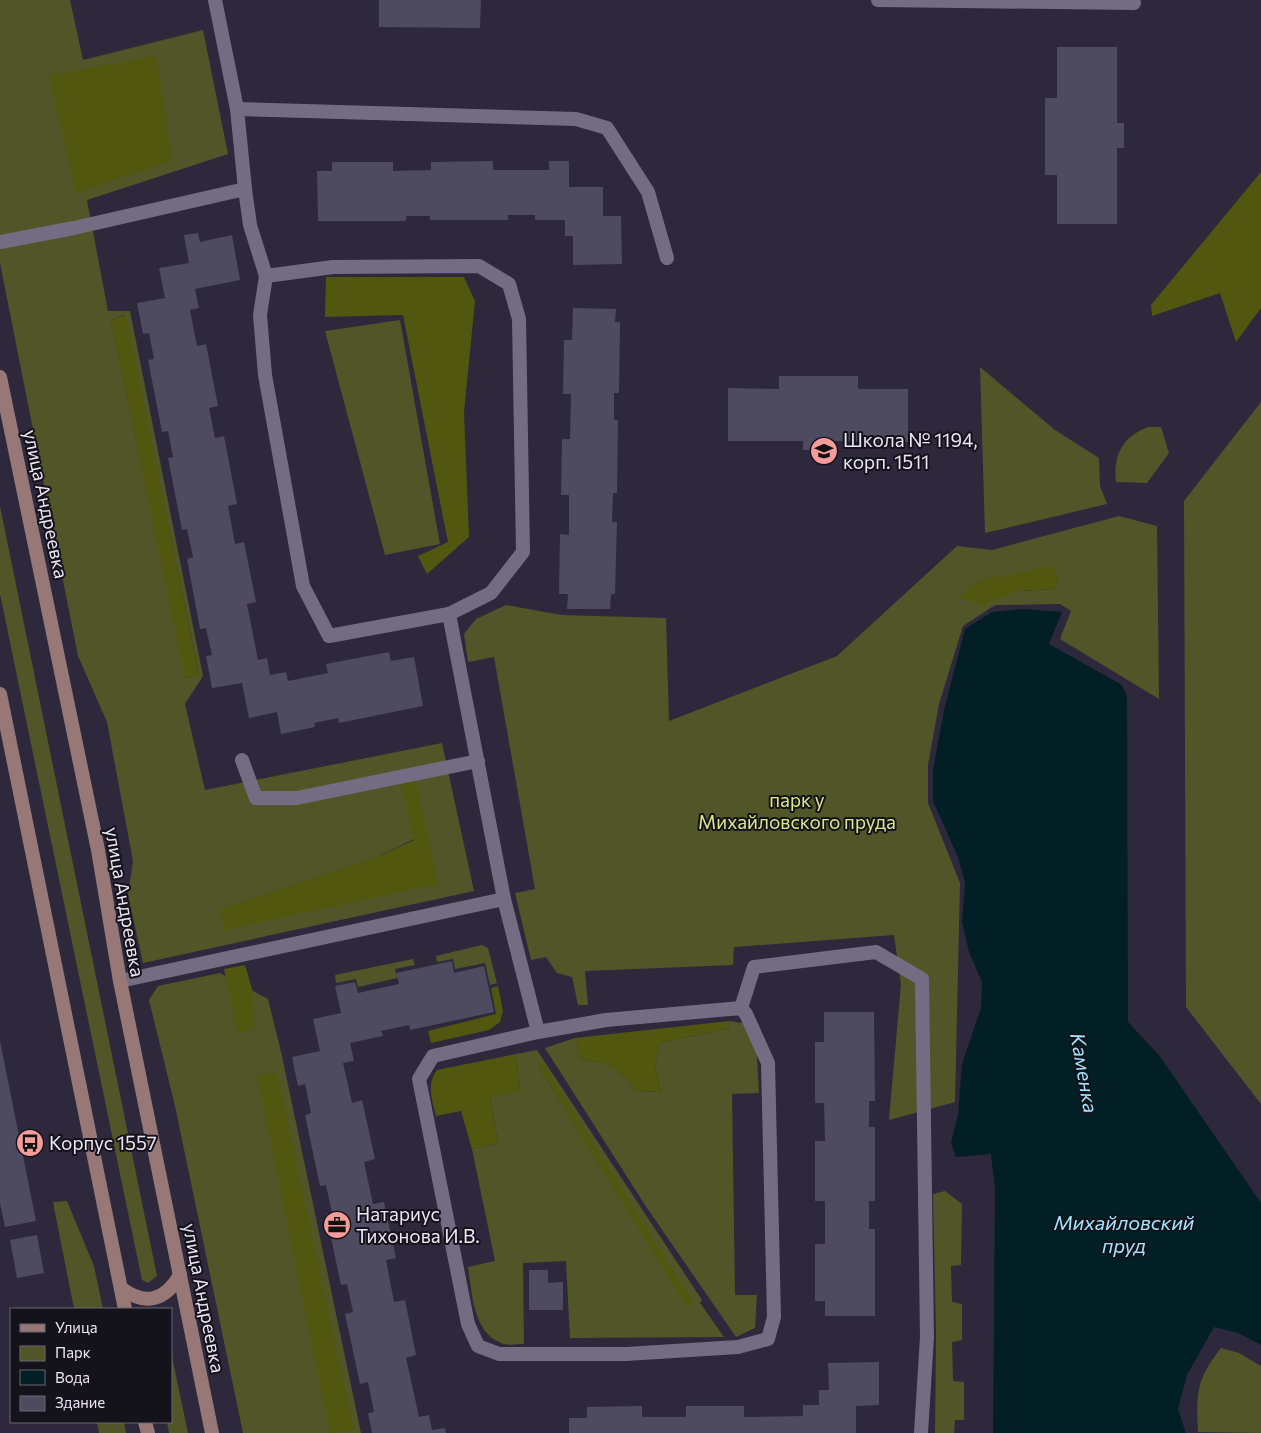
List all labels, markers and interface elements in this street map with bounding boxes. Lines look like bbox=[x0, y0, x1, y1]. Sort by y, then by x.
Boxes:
street label: улица Андреевка bbox=[19, 427, 74, 581]
place label: Школа № 1194, корп. 1511 bbox=[843, 428, 978, 473]
school or university icon: Школа № 1194, корп. 1511 bbox=[809, 436, 839, 466]
park label: парк у Михайловского пруда bbox=[698, 788, 896, 833]
street label: улица Андреевка bbox=[101, 825, 150, 979]
water label: Каменка bbox=[1066, 1031, 1104, 1115]
bus stop icon: Корпус 1557 bbox=[15, 1128, 45, 1158]
place label: Корпус 1557 bbox=[49, 1131, 157, 1154]
place label: Натариус Тихонова И.В. bbox=[356, 1202, 480, 1247]
office icon: Натариус Тихонова И.В. bbox=[322, 1210, 352, 1240]
water label: Михайловский пруд bbox=[1054, 1210, 1195, 1257]
street label: улица Андреевка bbox=[179, 1221, 230, 1375]
legend bbox=[10, 1308, 172, 1423]
text: Улица bbox=[55, 1318, 97, 1336]
text: Парк bbox=[55, 1343, 91, 1361]
text: Вода bbox=[55, 1368, 90, 1386]
text: Здание bbox=[55, 1393, 105, 1411]

